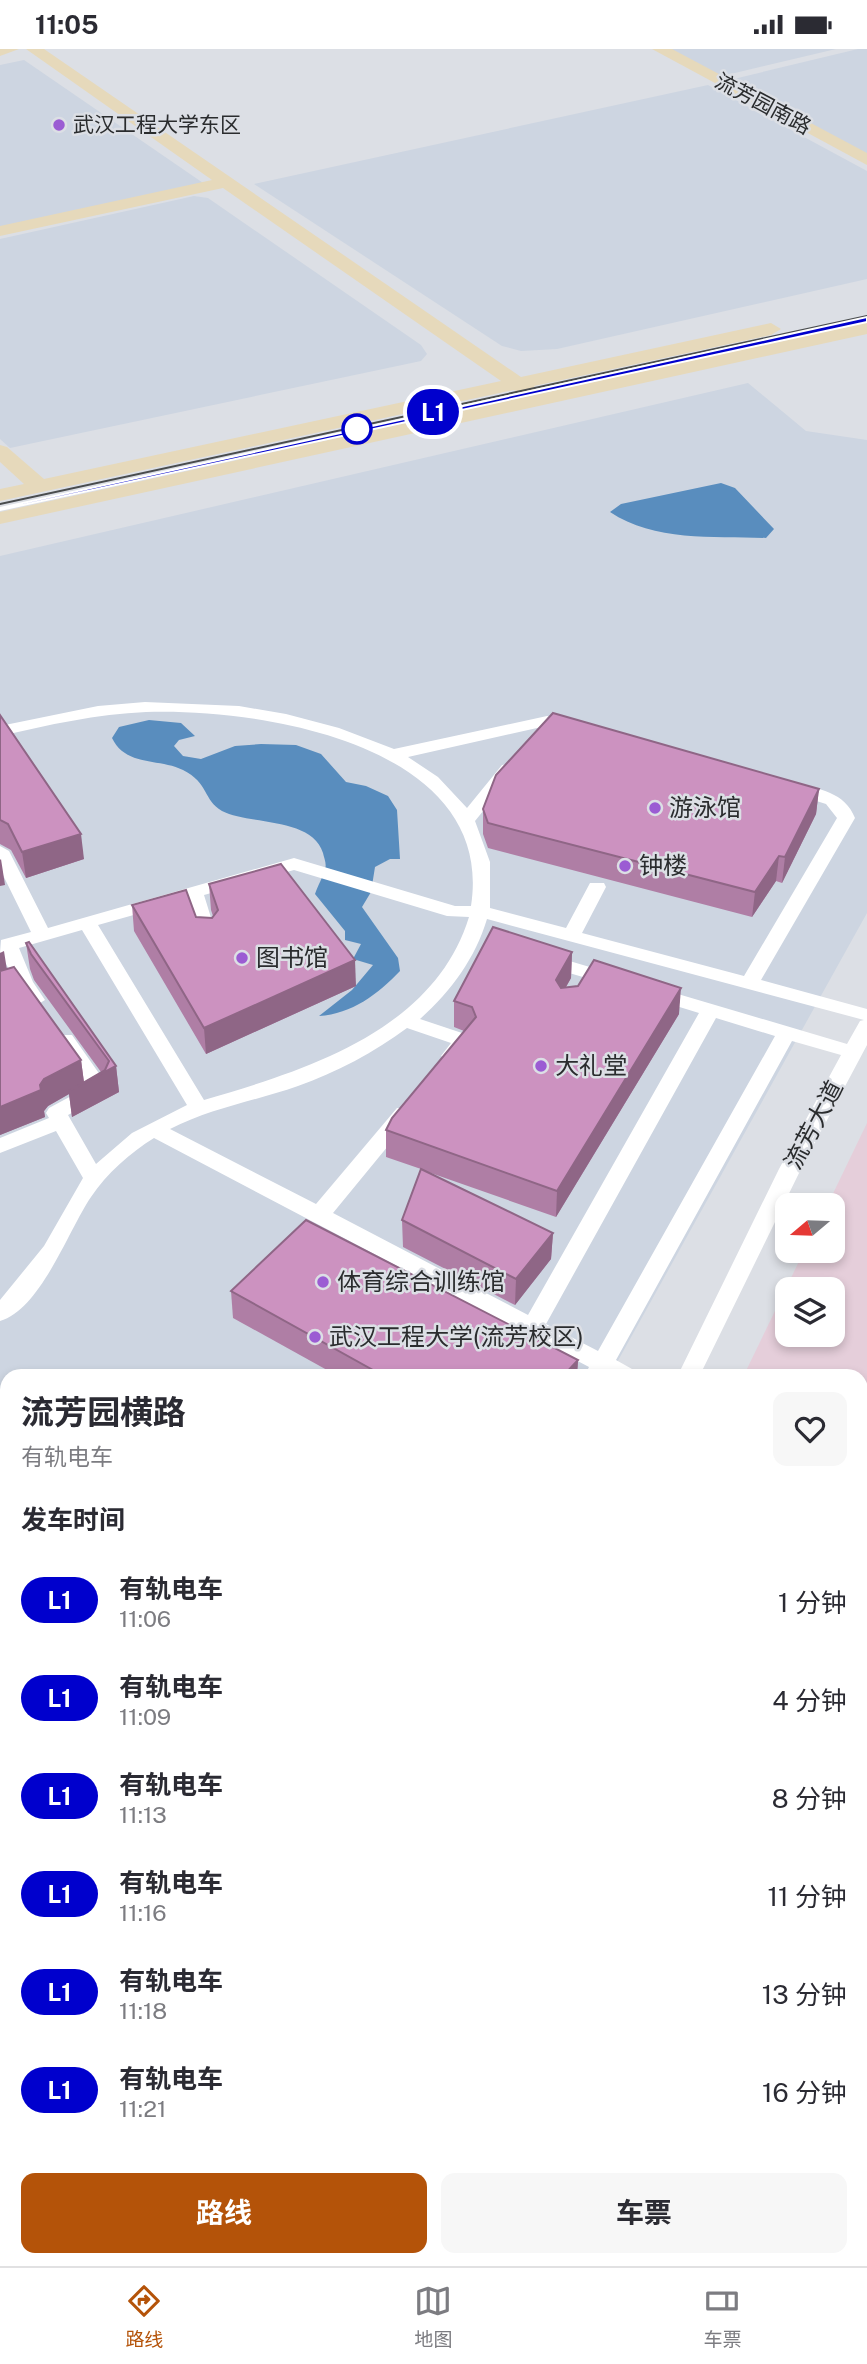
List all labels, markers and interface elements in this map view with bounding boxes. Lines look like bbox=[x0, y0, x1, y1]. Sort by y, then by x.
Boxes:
text: 11:05 bbox=[35, 9, 99, 40]
street label: 流芳园南路 bbox=[711, 68, 815, 139]
place label: 武汉工程大学东区 bbox=[73, 112, 241, 137]
marker: 武汉工程大学东区 bbox=[51, 117, 67, 133]
line badge: L1 bbox=[402, 389, 464, 435]
text: L1 bbox=[421, 398, 445, 426]
unlabelled marker bbox=[342, 414, 372, 444]
place label: 游泳馆 bbox=[669, 793, 741, 821]
marker: 游泳馆 bbox=[647, 800, 663, 816]
place label: 钟楼 bbox=[639, 851, 687, 879]
marker: 钟楼 bbox=[617, 858, 633, 874]
place label: 图书馆 bbox=[256, 943, 328, 971]
marker: 图书馆 bbox=[234, 950, 250, 966]
place label: 大礼堂 bbox=[555, 1051, 627, 1079]
marker: 大礼堂 bbox=[533, 1058, 549, 1074]
street label: 流芳大道 bbox=[778, 1076, 848, 1173]
north arrow bbox=[775, 1193, 845, 1263]
map controls bbox=[775, 1193, 845, 1347]
place label: 体育综合训练馆 bbox=[337, 1267, 505, 1295]
marker: 体育综合训练馆 bbox=[315, 1274, 331, 1290]
button: layers bbox=[775, 1277, 845, 1347]
place label: 武汉工程大学(流芳校区) bbox=[329, 1322, 584, 1350]
marker: 武汉工程大学(流芳校区) bbox=[307, 1329, 323, 1345]
button: heart bbox=[773, 1392, 847, 1466]
text: 流芳园横路 bbox=[21, 1393, 186, 1431]
text: 有轨电车 bbox=[21, 1443, 113, 1470]
text: 发车时间 bbox=[21, 1504, 125, 1535]
text: 有轨电车 bbox=[119, 1573, 223, 1604]
text: L1 bbox=[47, 1586, 72, 1614]
text: 1 分钟 bbox=[778, 1587, 847, 1618]
text: 11:06 bbox=[119, 1605, 171, 1632]
text: 有轨电车 bbox=[119, 1671, 223, 1702]
text: L1 bbox=[47, 1684, 72, 1712]
text: 4 分钟 bbox=[772, 1685, 847, 1716]
text: 11:09 bbox=[119, 1703, 171, 1730]
text: 有轨电车 bbox=[119, 1769, 223, 1800]
text: L1 bbox=[47, 1782, 72, 1810]
text: 8 分钟 bbox=[772, 1783, 847, 1814]
text: 11:13 bbox=[119, 1801, 167, 1828]
text: 有轨电车 bbox=[119, 1867, 223, 1898]
text: L1 bbox=[47, 1880, 72, 1908]
text: 11 分钟 bbox=[768, 1881, 847, 1912]
text: 11:16 bbox=[119, 1899, 167, 1926]
text: 有轨电车 bbox=[119, 1965, 223, 1996]
text: L1 bbox=[47, 1978, 72, 2006]
text: 13 分钟 bbox=[762, 1979, 847, 2010]
text: 11:18 bbox=[119, 1997, 167, 2024]
text: 有轨电车 bbox=[119, 2063, 223, 2094]
text: L1 bbox=[47, 2076, 72, 2104]
text: 16 分钟 bbox=[762, 2077, 847, 2108]
text: 11:21 bbox=[119, 2095, 166, 2122]
button: 路线 bbox=[21, 2173, 427, 2253]
button: 车票 bbox=[441, 2173, 847, 2253]
tab: 路线 bbox=[125, 2282, 164, 2351]
tab: 地图 bbox=[414, 2282, 453, 2351]
tab: 车票 bbox=[703, 2282, 742, 2351]

